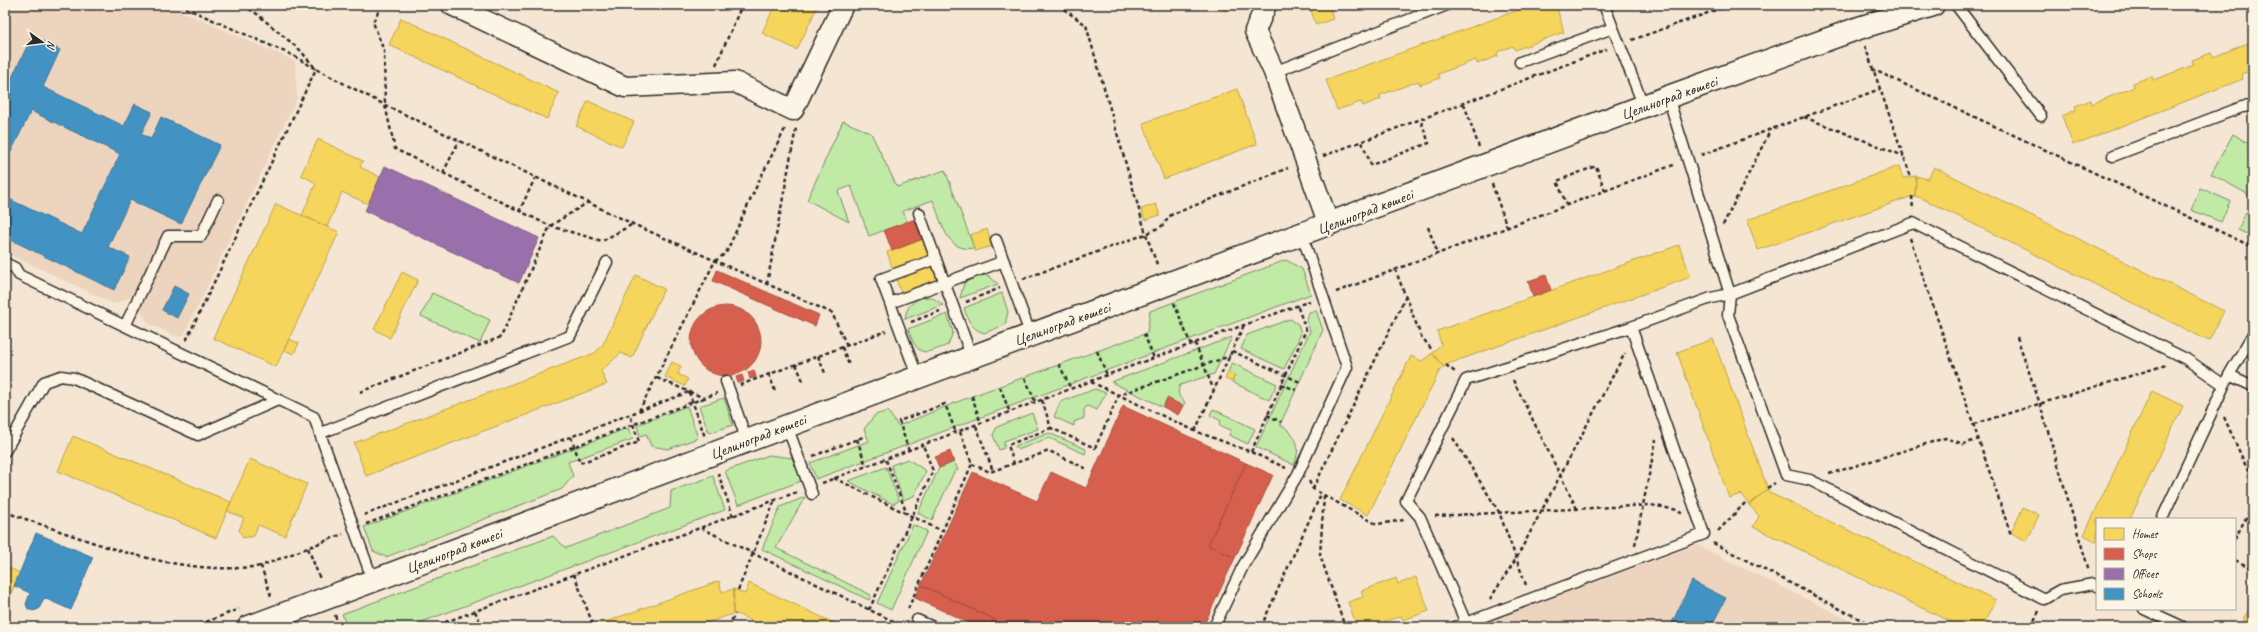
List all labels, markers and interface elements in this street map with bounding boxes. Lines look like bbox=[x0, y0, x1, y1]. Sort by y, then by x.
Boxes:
north arrow bbox=[22, 22, 62, 62]
text: N bbox=[44, 39, 59, 52]
street label: Целиноград көшесі bbox=[1618, 71, 1722, 125]
street label: Целиноград көшесі bbox=[1314, 184, 1418, 239]
street label: Целиноград көшесі bbox=[1011, 297, 1115, 351]
street label: Целиноград көшесі bbox=[707, 409, 811, 464]
legend bbox=[2096, 518, 2236, 610]
street label: Целиноград көшесі bbox=[403, 523, 507, 578]
text: Homes bbox=[2132, 526, 2159, 542]
text: Shops bbox=[2132, 546, 2157, 562]
text: Offices bbox=[2132, 566, 2159, 582]
text: Schools bbox=[2132, 586, 2164, 602]

